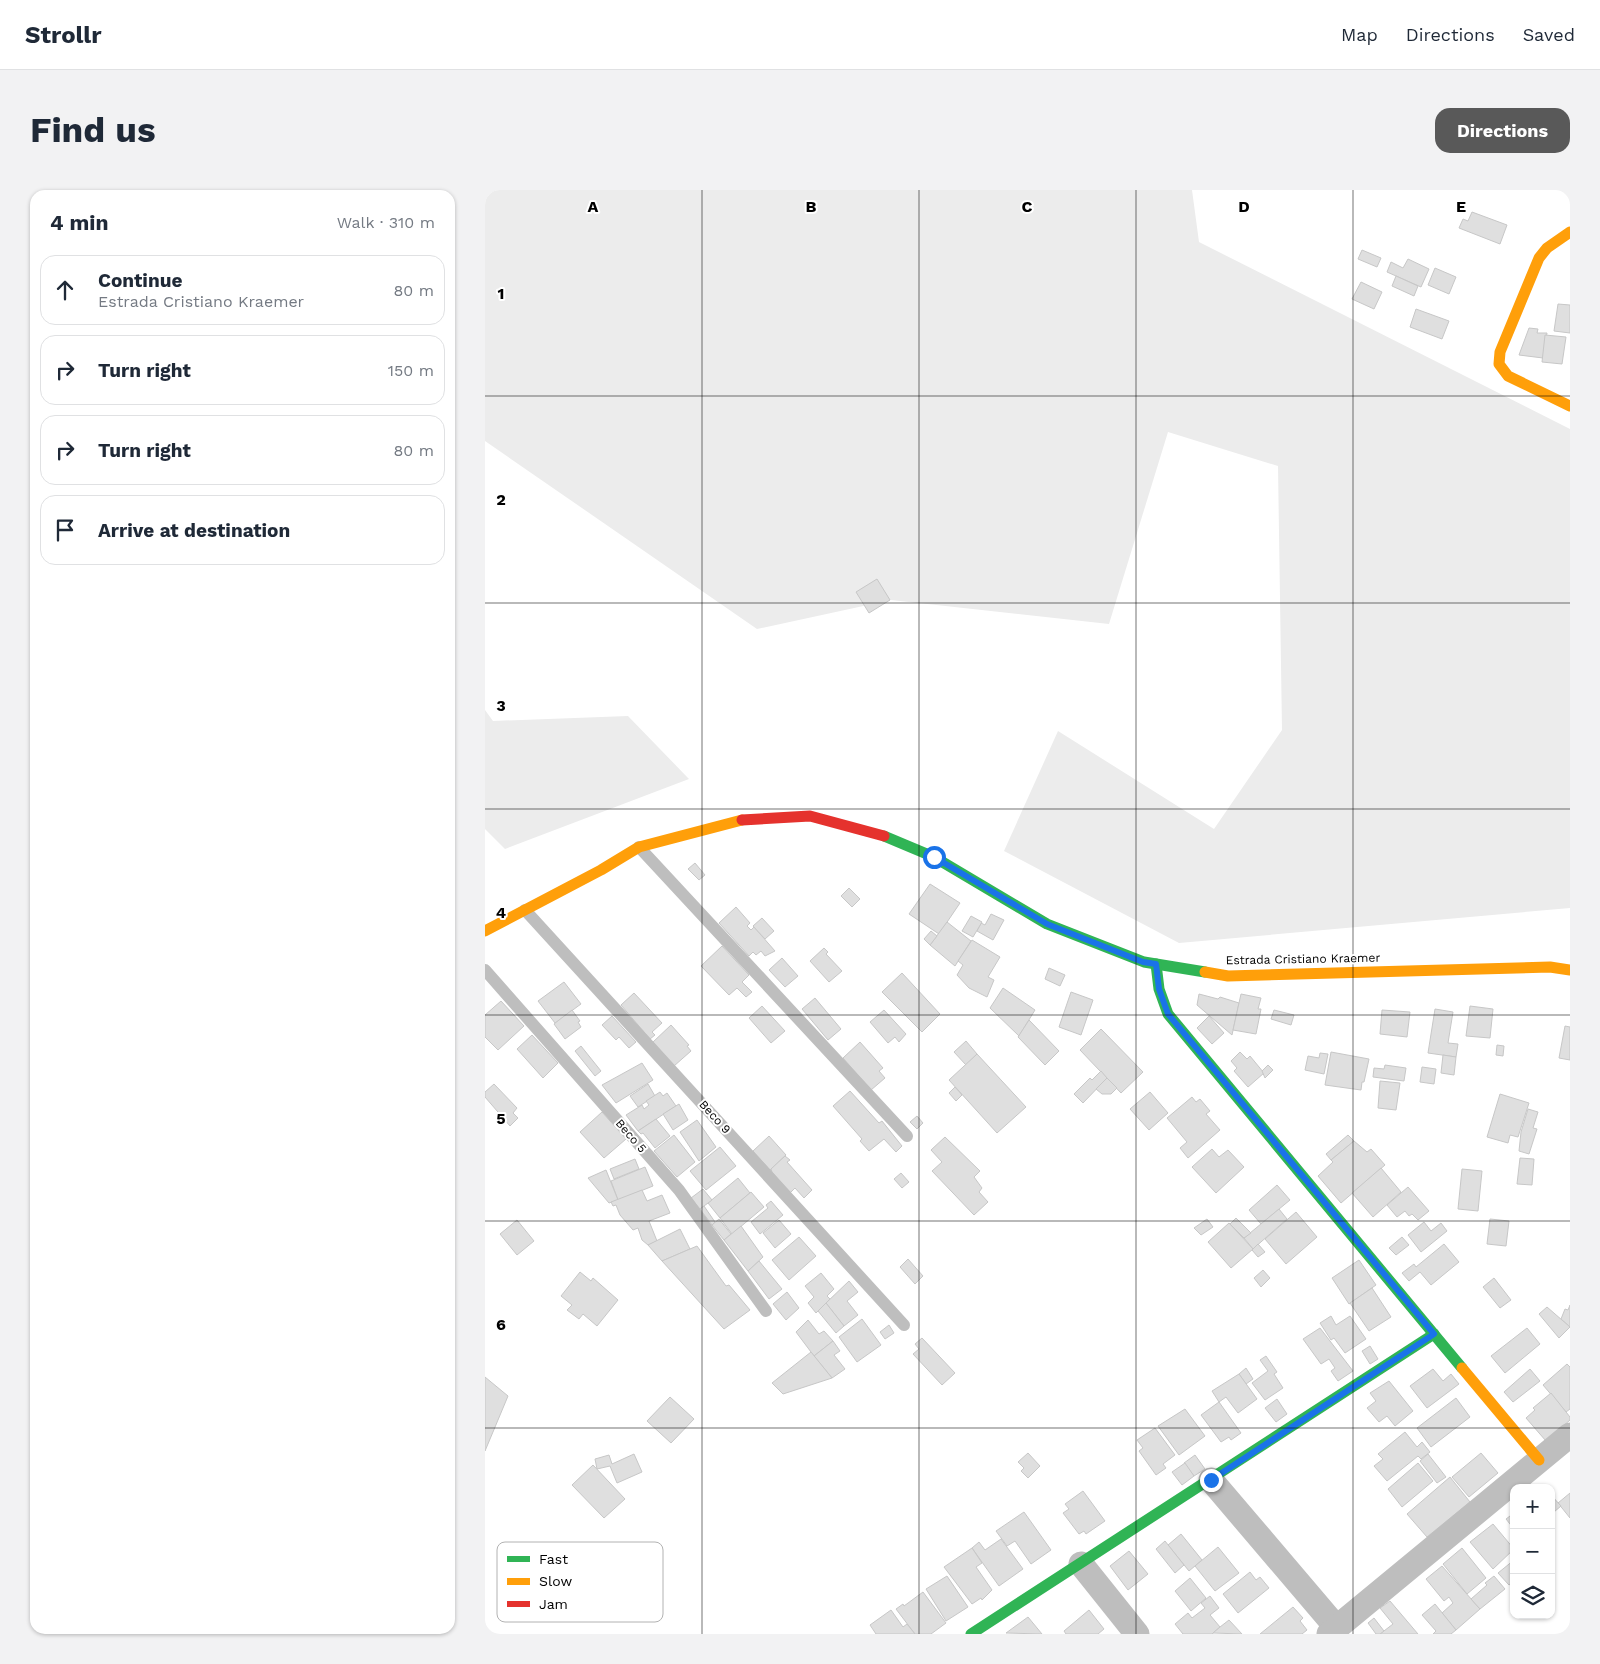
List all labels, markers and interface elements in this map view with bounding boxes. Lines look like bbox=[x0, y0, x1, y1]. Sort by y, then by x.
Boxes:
text: Strollr bbox=[25, 21, 102, 49]
text: Map bbox=[1341, 24, 1378, 45]
text: Directions bbox=[1406, 24, 1495, 45]
text: Saved bbox=[1523, 24, 1575, 45]
button: Directions bbox=[1435, 108, 1570, 153]
text: Find us bbox=[30, 109, 156, 151]
text: A bbox=[588, 197, 599, 216]
text: B bbox=[806, 197, 817, 216]
text: C bbox=[1022, 197, 1033, 216]
text: D bbox=[1238, 197, 1250, 216]
text: E bbox=[1456, 197, 1466, 216]
text: 4 min bbox=[50, 210, 108, 235]
text: Walk · 310 m bbox=[337, 213, 435, 232]
text: Continue bbox=[98, 269, 182, 292]
icon: ahead bbox=[51, 276, 79, 304]
text: 80 m bbox=[393, 281, 434, 300]
text: 1 bbox=[498, 284, 504, 303]
text: Estrada Cristiano Kraemer bbox=[98, 292, 304, 311]
icon: right bbox=[51, 356, 79, 384]
text: Turn right bbox=[98, 359, 191, 382]
text: 150 m bbox=[388, 361, 434, 380]
icon: right bbox=[51, 436, 79, 464]
text: Turn right bbox=[98, 439, 191, 462]
text: 80 m bbox=[393, 441, 434, 460]
text: 2 bbox=[496, 490, 506, 509]
icon: arrive bbox=[51, 516, 79, 544]
text: Arrive at destination bbox=[98, 519, 290, 542]
text: 3 bbox=[496, 696, 506, 715]
route start bbox=[923, 846, 946, 869]
text: 4 bbox=[496, 903, 506, 922]
street label: Estrada Cristiano Kraemer bbox=[1226, 951, 1381, 967]
street label: Beco 9 bbox=[696, 1097, 734, 1137]
text: 5 bbox=[496, 1109, 506, 1128]
street label: Beco 5 bbox=[613, 1116, 649, 1156]
text: 6 bbox=[496, 1315, 506, 1334]
route end bbox=[1200, 1469, 1223, 1492]
map controls bbox=[1510, 1484, 1555, 1619]
button: + bbox=[1510, 1484, 1555, 1529]
button: − bbox=[1510, 1529, 1555, 1574]
legend bbox=[497, 1542, 663, 1622]
text: Fast bbox=[539, 1551, 568, 1567]
text: Slow bbox=[539, 1573, 572, 1589]
button: layers bbox=[1510, 1574, 1555, 1619]
text: Jam bbox=[539, 1596, 568, 1612]

